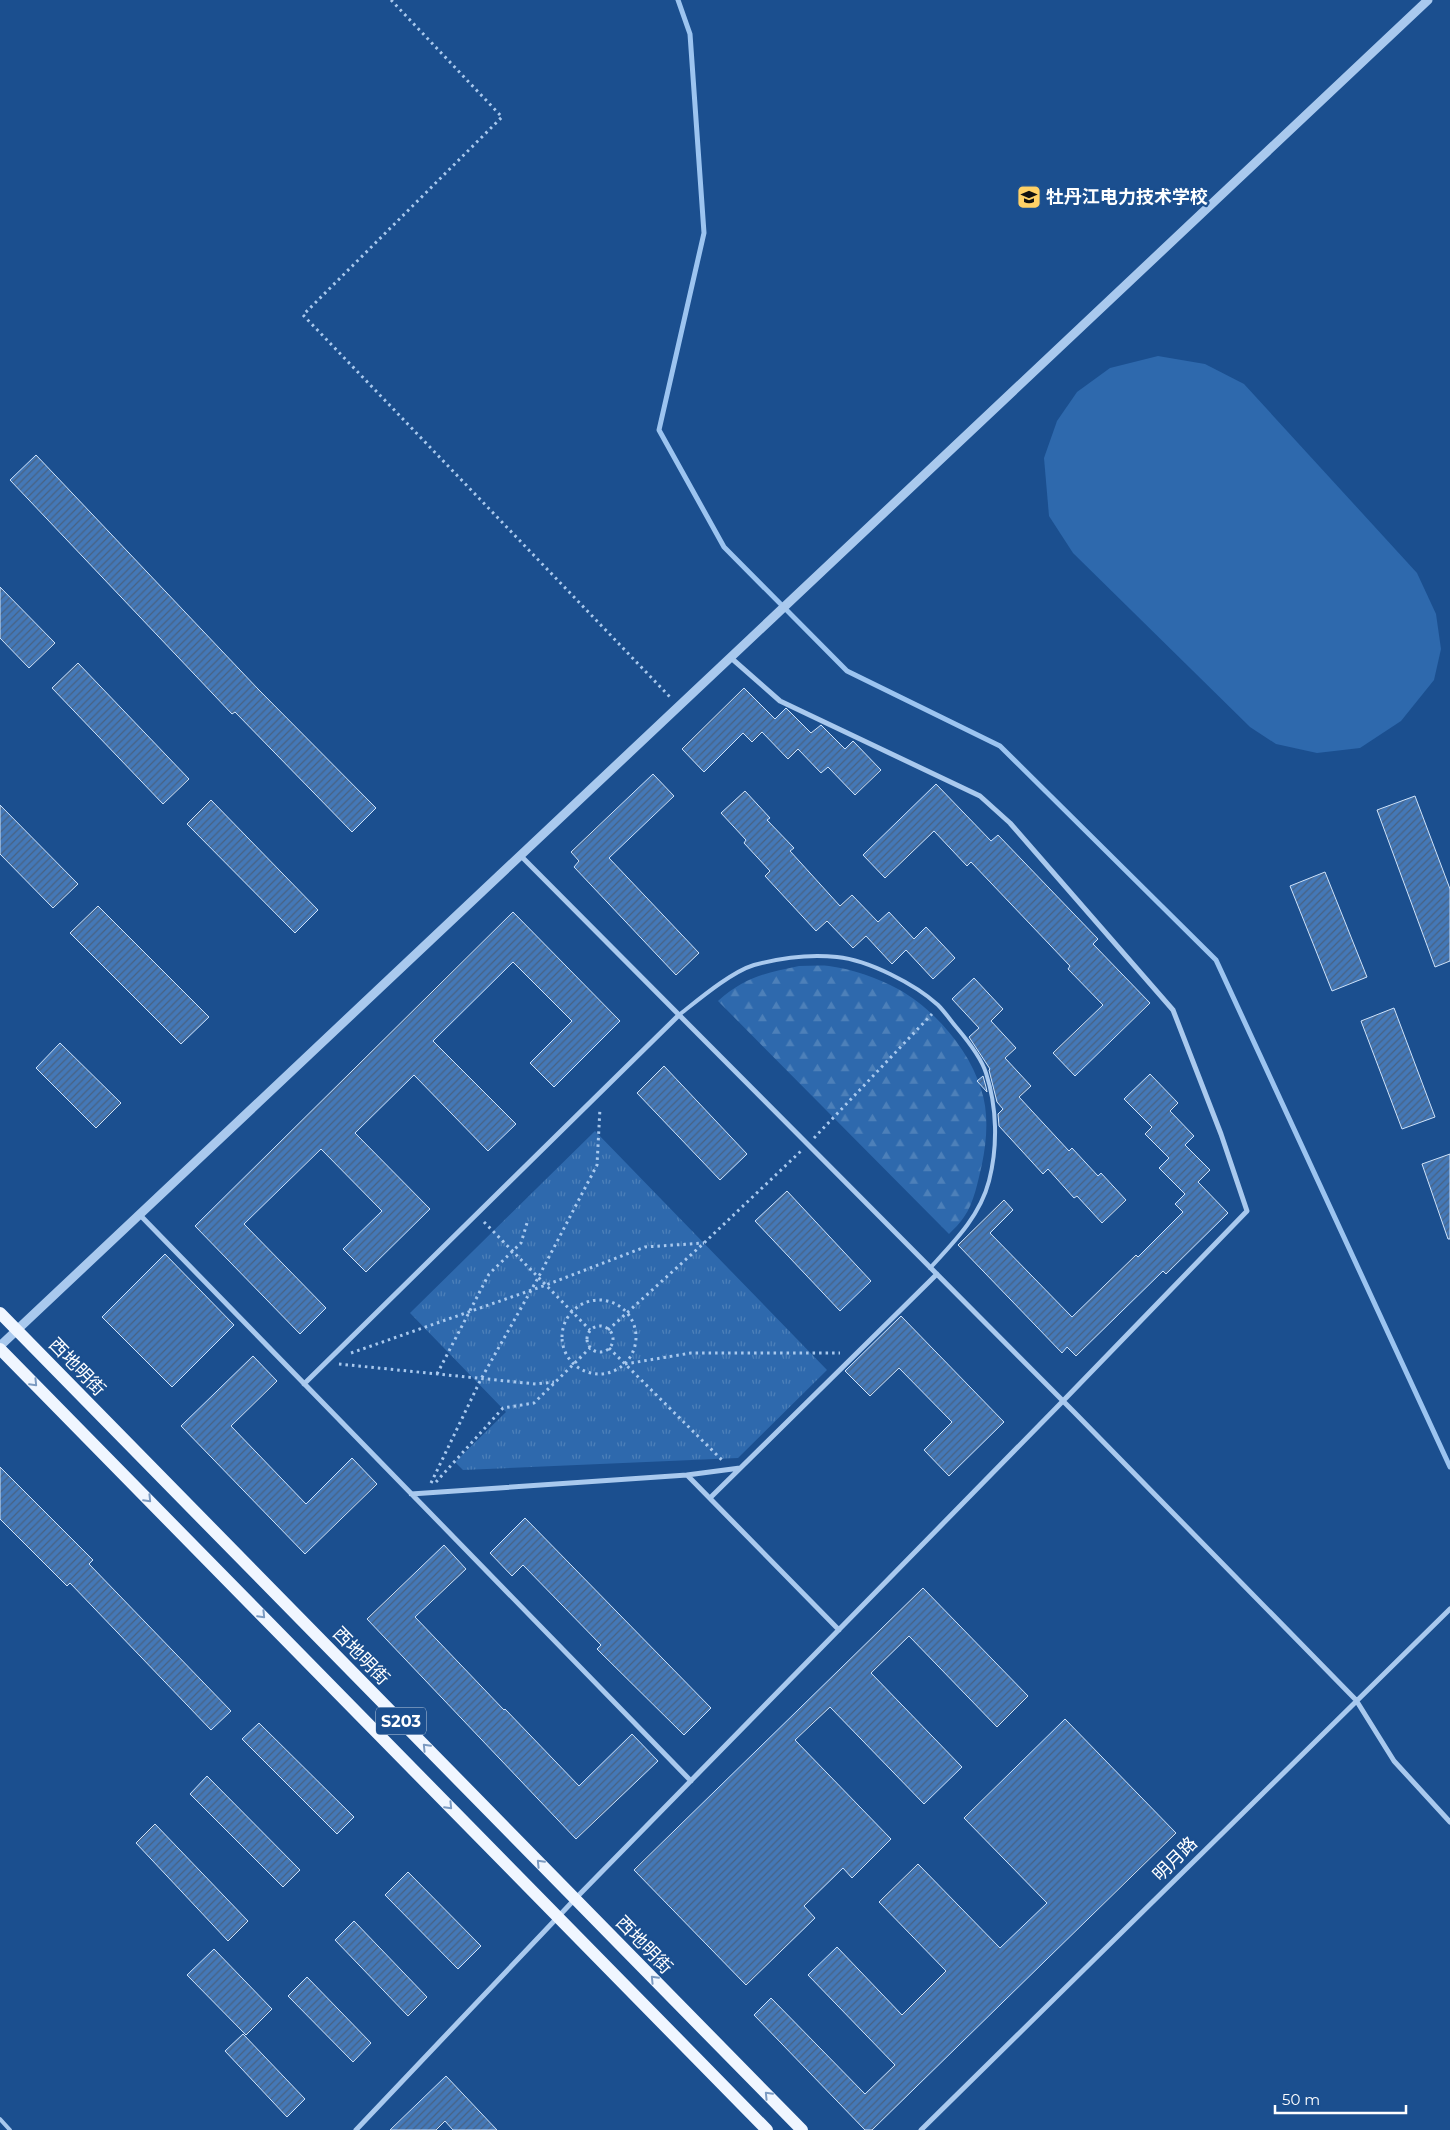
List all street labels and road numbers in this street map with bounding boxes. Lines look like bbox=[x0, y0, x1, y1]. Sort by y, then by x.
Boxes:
street label: 西地明街 bbox=[44, 1333, 110, 1401]
street label: 西地明街 bbox=[328, 1622, 394, 1690]
road number: S203 bbox=[376, 1708, 426, 1734]
street label: 明月路 bbox=[1148, 1832, 1202, 1886]
street label: 西地明街 bbox=[611, 1911, 677, 1979]

